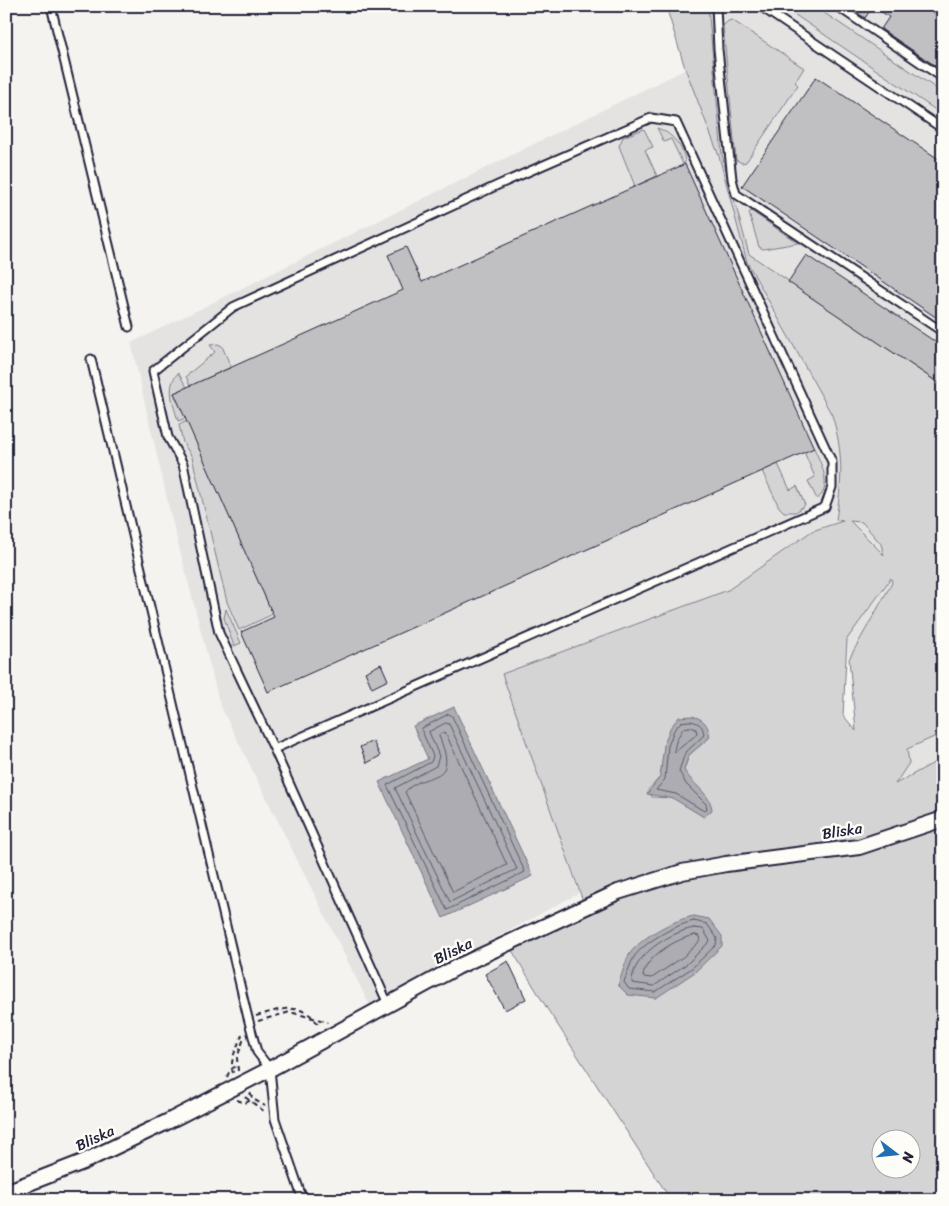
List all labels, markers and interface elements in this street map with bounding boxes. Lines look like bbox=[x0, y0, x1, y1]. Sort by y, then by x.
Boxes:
street label: Bliska bbox=[820, 815, 864, 847]
street label: Bliska bbox=[429, 930, 477, 972]
street label: Bliska bbox=[71, 1118, 119, 1158]
north arrow bbox=[872, 1128, 922, 1178]
text: N bbox=[895, 1148, 922, 1166]

